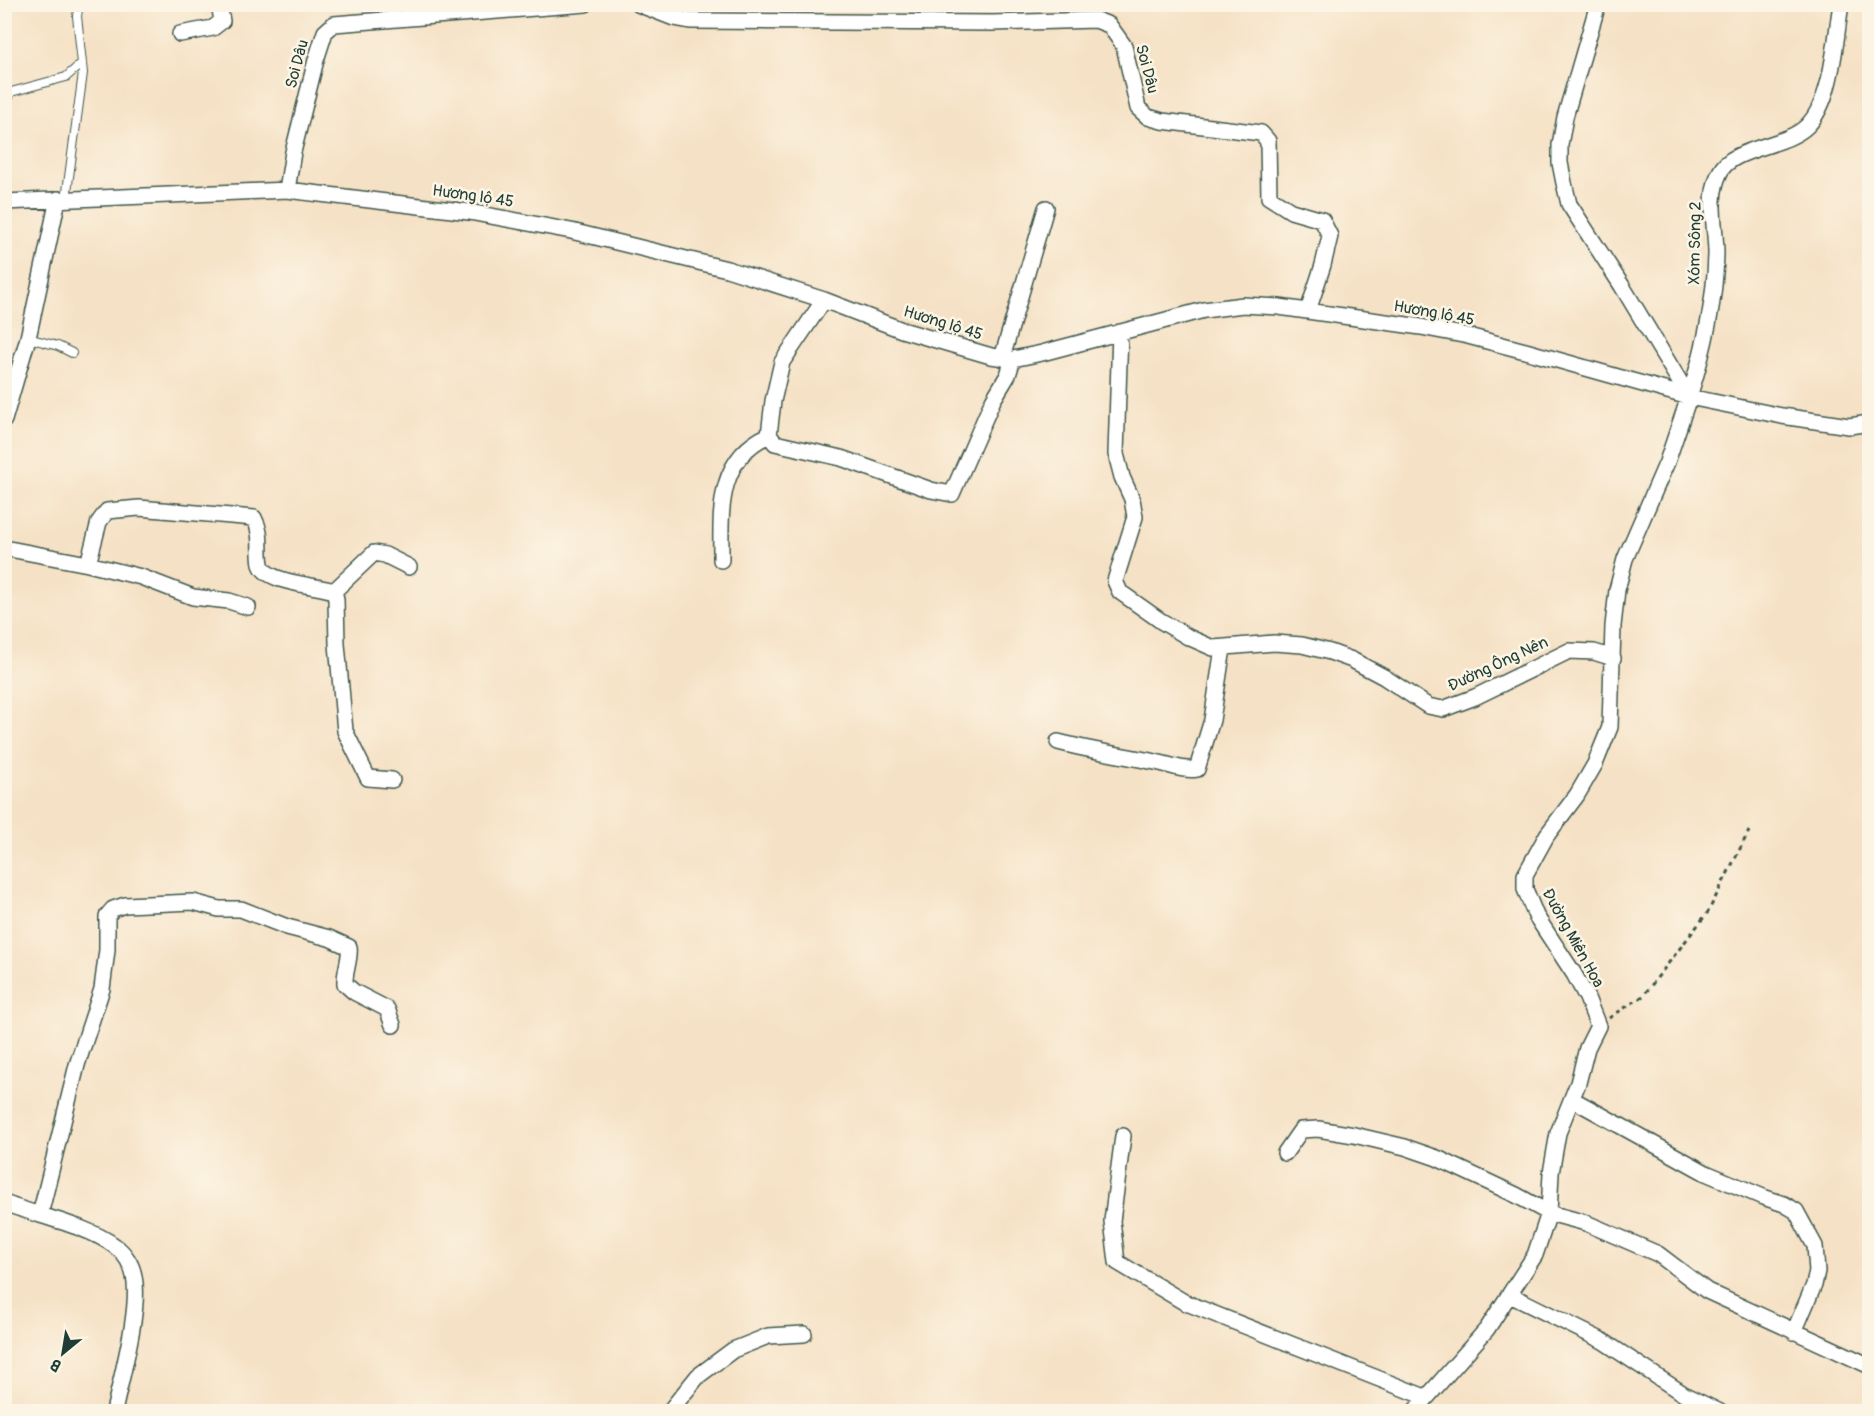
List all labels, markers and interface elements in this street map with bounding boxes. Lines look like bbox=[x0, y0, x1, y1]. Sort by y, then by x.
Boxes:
street label: Soi Dâu bbox=[281, 37, 313, 91]
street label: Soi Dâu bbox=[1131, 42, 1163, 96]
street label: Hương lộ 45 bbox=[431, 180, 515, 212]
street label: Xóm Sông 2 bbox=[1684, 201, 1706, 285]
street label: Hương lộ 45 bbox=[1392, 296, 1476, 330]
street label: Hương lộ 45 bbox=[901, 301, 985, 345]
street label: Đường Ông Nên bbox=[1445, 632, 1551, 696]
street label: Đường Miên Hoa bbox=[1538, 885, 1608, 991]
north arrow bbox=[33, 1323, 93, 1383]
text: B bbox=[47, 1354, 65, 1376]

